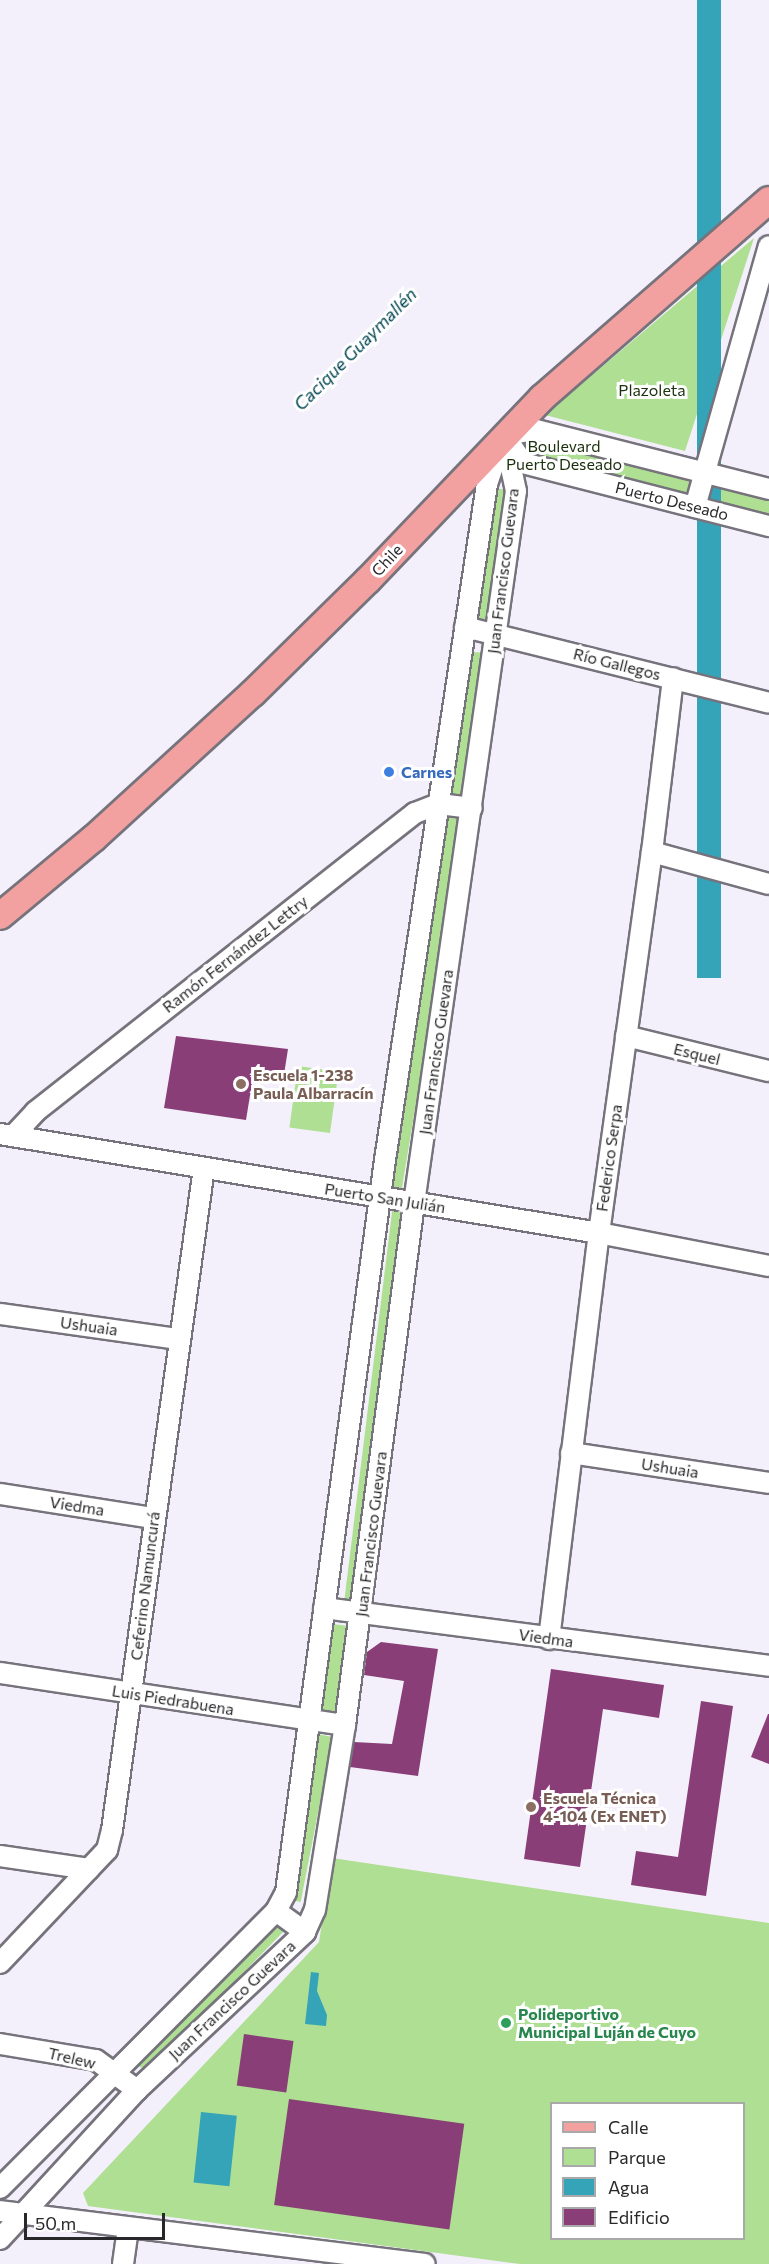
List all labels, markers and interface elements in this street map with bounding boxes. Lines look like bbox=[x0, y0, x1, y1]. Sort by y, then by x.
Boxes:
water label: Cacique Guaymallén bbox=[289, 283, 421, 415]
park label: Plazoleta bbox=[618, 380, 686, 400]
park label: Boulevard Puerto Deseado bbox=[506, 436, 622, 474]
street label: Puerto Deseado bbox=[613, 478, 731, 524]
street label: Juan Francisco Guevara bbox=[483, 487, 523, 655]
street label: Chile bbox=[367, 540, 407, 580]
street label: Río Gallegos bbox=[571, 644, 663, 684]
place label: Carnes bbox=[401, 762, 452, 782]
marker: Carnes bbox=[382, 765, 396, 779]
street label: Ramón Fernández Lettry bbox=[159, 891, 311, 1017]
street label: Juan Francisco Guevara bbox=[415, 968, 457, 1136]
street label: Esquel bbox=[672, 1039, 722, 1069]
place label: Escuela 1-238 Paula Albarracín bbox=[253, 1065, 373, 1103]
marker: Escuela 1-238 Paula Albarracín bbox=[234, 1077, 248, 1091]
street label: Federico Serpa bbox=[592, 1103, 626, 1213]
street label: Puerto San Julián bbox=[323, 1179, 447, 1217]
street label: Ushuaia bbox=[59, 1312, 119, 1340]
street label: Juan Francisco Guevara bbox=[351, 1450, 391, 1618]
street label: Ushuaia bbox=[640, 1454, 700, 1482]
street label: Viedma bbox=[48, 1492, 106, 1520]
street label: Ceferino Namuncurá bbox=[126, 1510, 164, 1662]
street label: Viedma bbox=[517, 1625, 575, 1651]
street label: Luis Piedrabuena bbox=[111, 1681, 235, 1719]
place label: Escuela Técnica 4-104 (Ex ENET) bbox=[543, 1788, 667, 1826]
marker: Escuela Técnica 4-104 (Ex ENET) bbox=[524, 1800, 538, 1814]
street label: Juan Francisco Guevara bbox=[165, 1936, 299, 2064]
place label: Polideportivo Municipal Luján de Cuyo bbox=[518, 2004, 696, 2042]
marker: Polideportivo Municipal Luján de Cuyo bbox=[499, 2016, 513, 2030]
street label: Trelew bbox=[46, 2043, 98, 2073]
legend bbox=[550, 2102, 745, 2240]
text: Calle bbox=[608, 2116, 648, 2138]
text: Parque bbox=[608, 2146, 666, 2168]
text: Agua bbox=[608, 2176, 649, 2198]
scale bar bbox=[27, 2201, 168, 2239]
text: Edificio bbox=[608, 2206, 670, 2228]
text: 50 m bbox=[35, 2212, 76, 2234]

